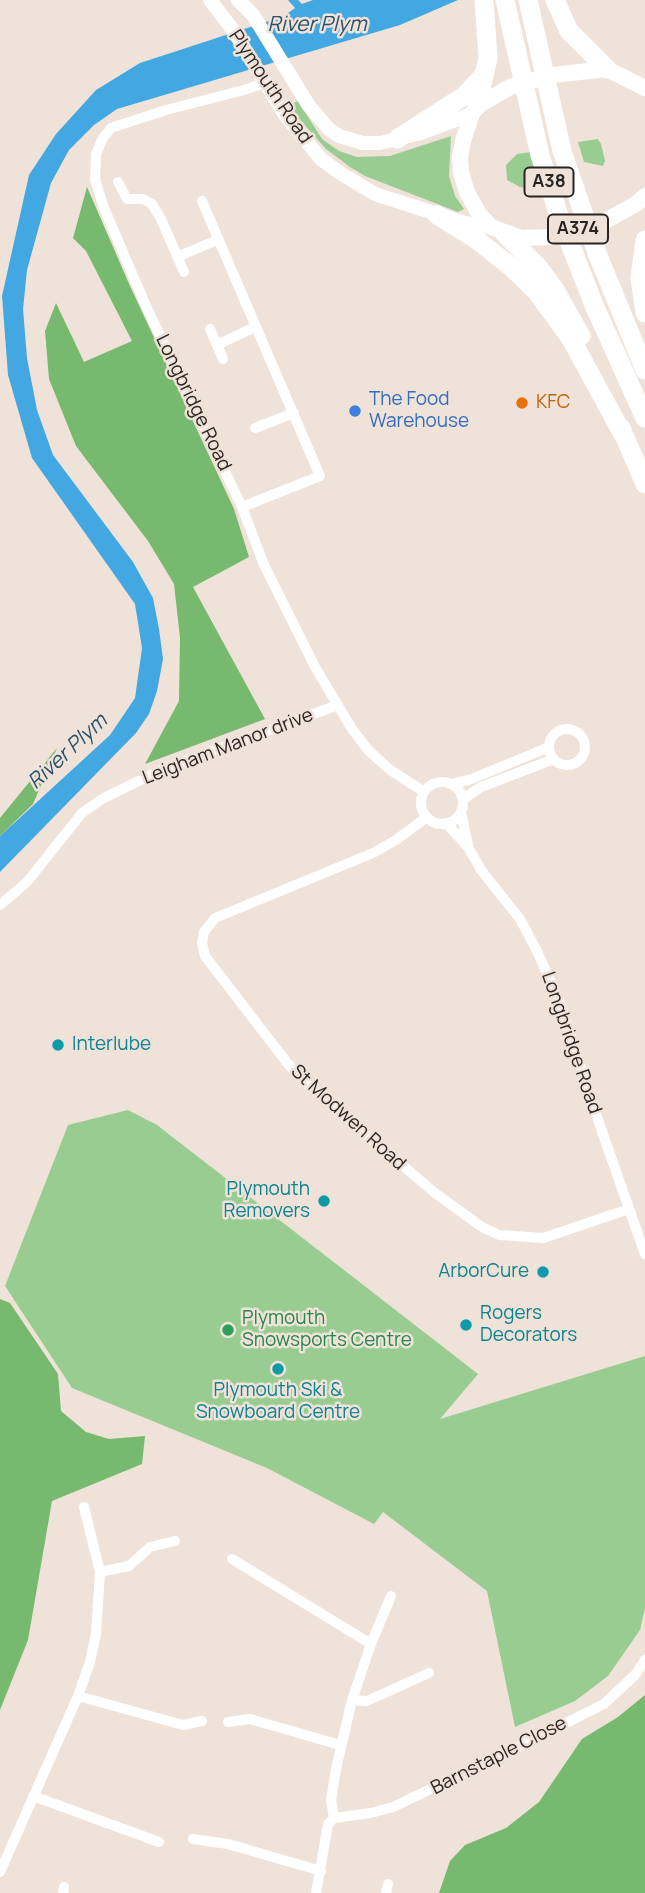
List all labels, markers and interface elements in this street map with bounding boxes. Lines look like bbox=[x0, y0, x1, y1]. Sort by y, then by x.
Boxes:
water label: River Plym bbox=[268, 12, 366, 38]
street label: Plymouth Road bbox=[224, 26, 316, 148]
road number: A38 bbox=[524, 168, 574, 196]
road number: A374 bbox=[548, 214, 608, 244]
street label: Longbridge Road bbox=[150, 331, 236, 475]
place label: The Food Warehouse bbox=[369, 389, 469, 433]
place label: KFC bbox=[536, 392, 570, 414]
marker: KFC bbox=[514, 395, 530, 411]
marker: The Food Warehouse bbox=[347, 403, 363, 419]
street label: Leigham Manor drive bbox=[140, 704, 316, 790]
water label: River Plym bbox=[23, 709, 113, 795]
street label: Longbridge Road bbox=[536, 969, 606, 1117]
place label: Interlube bbox=[72, 1034, 151, 1056]
marker: Interlube bbox=[50, 1037, 66, 1053]
street label: St Modwen Road bbox=[286, 1060, 410, 1176]
place label: Plymouth Removers bbox=[223, 1179, 310, 1223]
marker: Plymouth Removers bbox=[316, 1193, 332, 1209]
place label: ArborCure bbox=[438, 1261, 529, 1283]
marker: ArborCure bbox=[535, 1264, 551, 1280]
place label: Rogers Decorators bbox=[480, 1303, 577, 1347]
place label: Plymouth Snowsports Centre bbox=[242, 1308, 412, 1352]
marker: Rogers Decorators bbox=[458, 1317, 474, 1333]
marker: Plymouth Snowsports Centre bbox=[220, 1322, 236, 1338]
marker: Plymouth Ski & Snowboard Centre bbox=[270, 1361, 286, 1377]
place label: Plymouth Ski & Snowboard Centre bbox=[196, 1380, 360, 1424]
street label: Barnstaple Close bbox=[427, 1712, 571, 1800]

